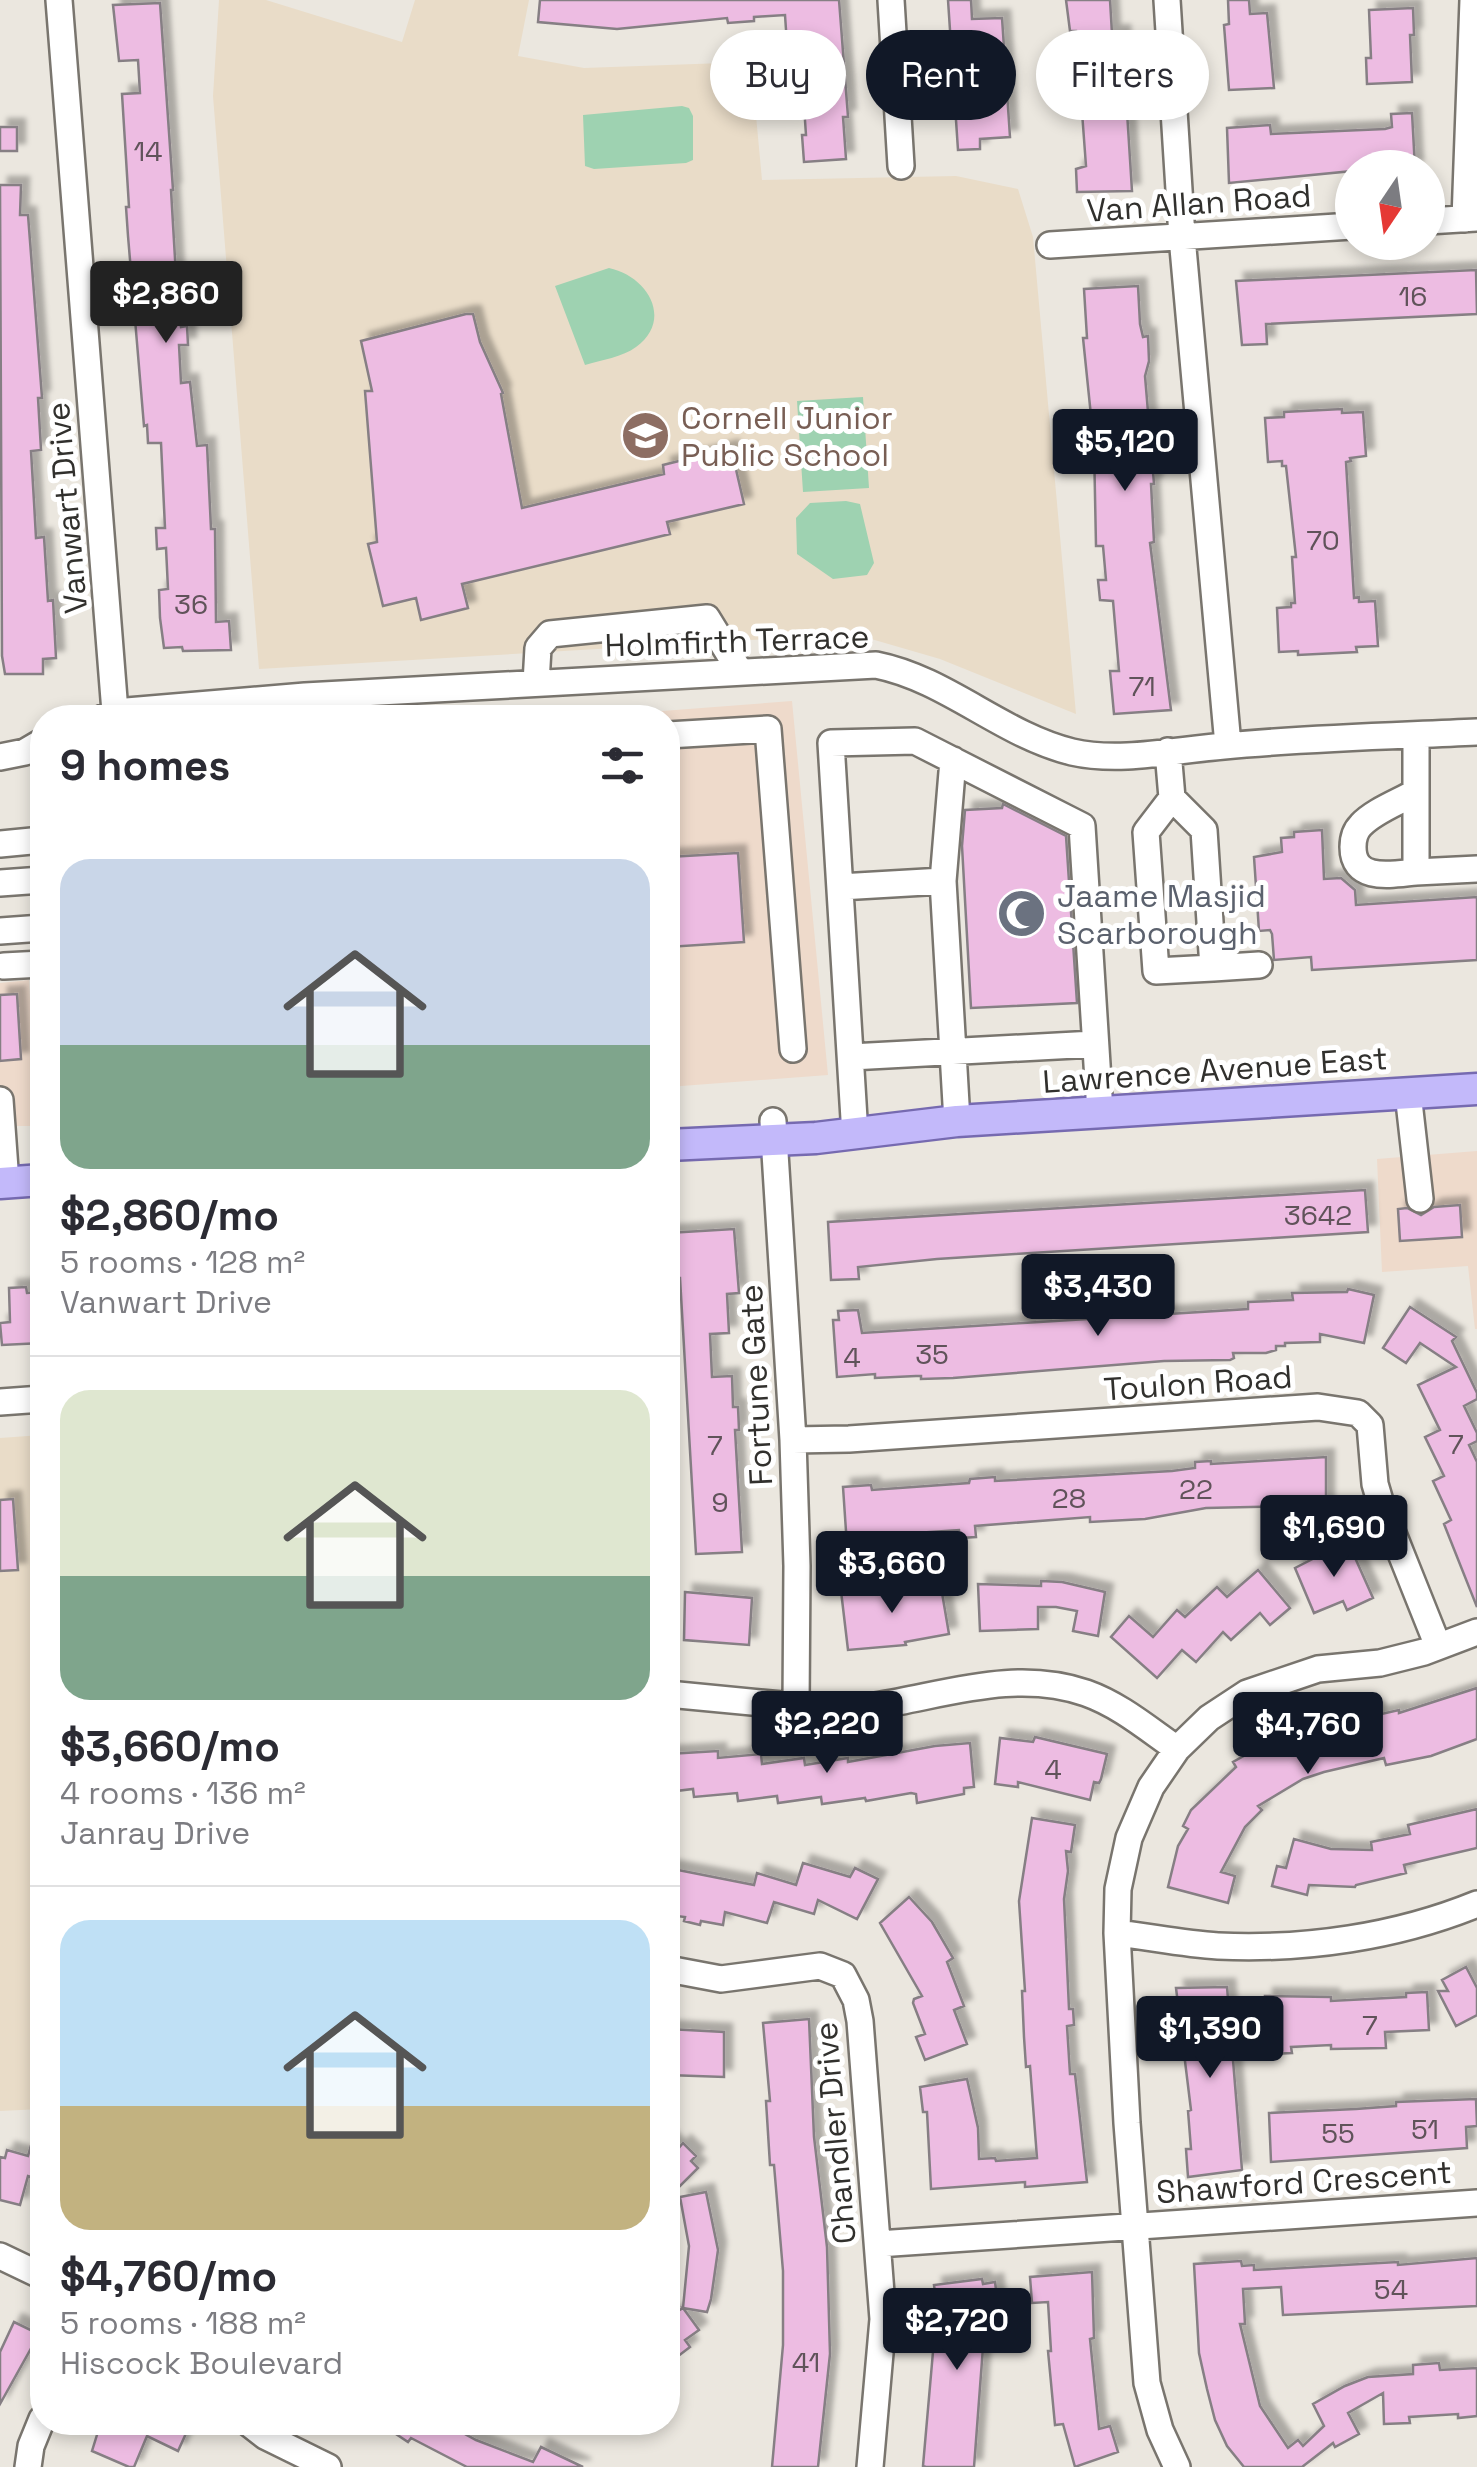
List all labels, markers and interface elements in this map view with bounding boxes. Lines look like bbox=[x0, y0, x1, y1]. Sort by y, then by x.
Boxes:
chip: Buy bbox=[710, 30, 846, 120]
chip: Rent bbox=[866, 30, 1016, 120]
chip: Filters bbox=[1036, 30, 1209, 120]
house number: 14 bbox=[133, 133, 163, 169]
north arrow bbox=[1335, 150, 1445, 260]
map controls bbox=[1335, 150, 1445, 260]
street label: Van Allan Road bbox=[1085, 175, 1313, 231]
pin: $2,860 bbox=[85, 261, 247, 346]
text: $2,860 bbox=[112, 273, 220, 313]
house number: 16 bbox=[1399, 278, 1427, 314]
place label: Cornell Junior Public School bbox=[681, 398, 893, 475]
street label: Vanwart Drive bbox=[38, 401, 96, 615]
pin: $5,120 bbox=[1044, 409, 1206, 494]
school or university icon: Cornell Junior Public School bbox=[620, 410, 672, 462]
text: $5,120 bbox=[1075, 421, 1175, 461]
house number: 70 bbox=[1306, 522, 1340, 558]
house number: 36 bbox=[174, 586, 208, 622]
street label: Holmfirth Terrace bbox=[604, 616, 870, 666]
house number: 71 bbox=[1128, 668, 1156, 704]
icon: filters bbox=[595, 738, 650, 793]
text: 9 homes bbox=[60, 739, 230, 792]
place label: Jaame Masjid Scarborough bbox=[1057, 876, 1266, 953]
mosque icon: Jaame Masjid Scarborough bbox=[996, 888, 1048, 940]
icon: home bbox=[265, 924, 445, 1104]
street label: Lawrence Avenue East bbox=[1041, 1038, 1389, 1102]
text: $2,860/mo bbox=[60, 1189, 279, 1242]
house number: 3642 bbox=[1284, 1197, 1352, 1233]
text: 5 rooms · 128 m² bbox=[60, 1242, 305, 1282]
pin: $3,430 bbox=[1017, 1254, 1179, 1339]
text: $3,430 bbox=[1044, 1266, 1152, 1306]
text: Vanwart Drive bbox=[60, 1282, 272, 1322]
street label: Fortune Gate bbox=[731, 1283, 781, 1487]
house number: 35 bbox=[915, 1336, 949, 1372]
house number: 4 bbox=[843, 1339, 861, 1375]
street label: Toulon Road bbox=[1102, 1356, 1294, 1410]
house number: 7 bbox=[1448, 1426, 1464, 1462]
house number: 7 bbox=[707, 1427, 723, 1463]
icon: home bbox=[265, 1455, 445, 1635]
house number: 22 bbox=[1179, 1471, 1213, 1507]
house number: 28 bbox=[1052, 1480, 1086, 1516]
house number: 9 bbox=[711, 1484, 729, 1520]
pin: $1,690 bbox=[1253, 1495, 1415, 1580]
text: $1,690 bbox=[1282, 1507, 1386, 1547]
pin: $3,660 bbox=[811, 1531, 973, 1616]
text: $3,660 bbox=[838, 1543, 946, 1583]
pin: $2,220 bbox=[746, 1691, 908, 1776]
pin: $4,760 bbox=[1227, 1692, 1389, 1777]
text: $2,220 bbox=[774, 1703, 880, 1743]
text: $4,760 bbox=[1255, 1704, 1361, 1744]
text: $3,660/mo bbox=[60, 1720, 280, 1773]
house number: 4 bbox=[1044, 1751, 1062, 1787]
text: 4 rooms · 136 m² bbox=[60, 1773, 306, 1813]
text: Janray Drive bbox=[60, 1813, 250, 1853]
icon: home bbox=[265, 1985, 445, 2165]
pin: $1,390 bbox=[1129, 1996, 1291, 2081]
house number: 7 bbox=[1362, 2007, 1378, 2043]
text: $1,390 bbox=[1158, 2008, 1262, 2048]
street label: Chandler Drive bbox=[805, 2020, 865, 2246]
house number: 51 bbox=[1411, 2111, 1439, 2147]
house number: 55 bbox=[1321, 2115, 1355, 2151]
street label: Shawford Crescent bbox=[1155, 2152, 1453, 2212]
text: $4,760/mo bbox=[60, 2250, 277, 2303]
house number: 54 bbox=[1374, 2271, 1408, 2307]
pin: $2,720 bbox=[876, 2288, 1038, 2373]
text: $2,720 bbox=[905, 2300, 1009, 2340]
text: 5 rooms · 188 m² bbox=[60, 2303, 306, 2343]
text: Hiscock Boulevard bbox=[60, 2343, 343, 2383]
house number: 41 bbox=[792, 2344, 820, 2380]

